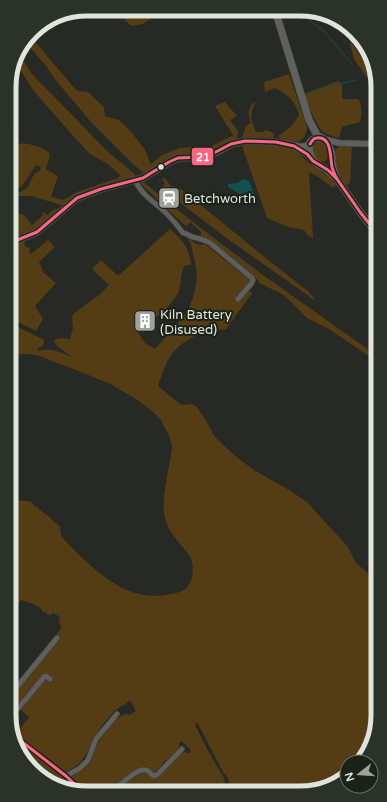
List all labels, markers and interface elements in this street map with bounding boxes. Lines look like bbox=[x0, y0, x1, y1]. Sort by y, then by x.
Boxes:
line badge: 21 bbox=[191, 147, 214, 166]
text: 21 bbox=[196, 151, 210, 164]
unlabelled marker bbox=[156, 162, 166, 172]
station icon: Betchworth bbox=[156, 185, 182, 211]
place label: Betchworth bbox=[184, 191, 256, 207]
place label: Kiln Battery (Disused) bbox=[160, 307, 232, 338]
building icon: Kiln Battery (Disused) bbox=[132, 308, 158, 334]
north arrow bbox=[339, 754, 379, 794]
text: N bbox=[342, 771, 357, 783]

